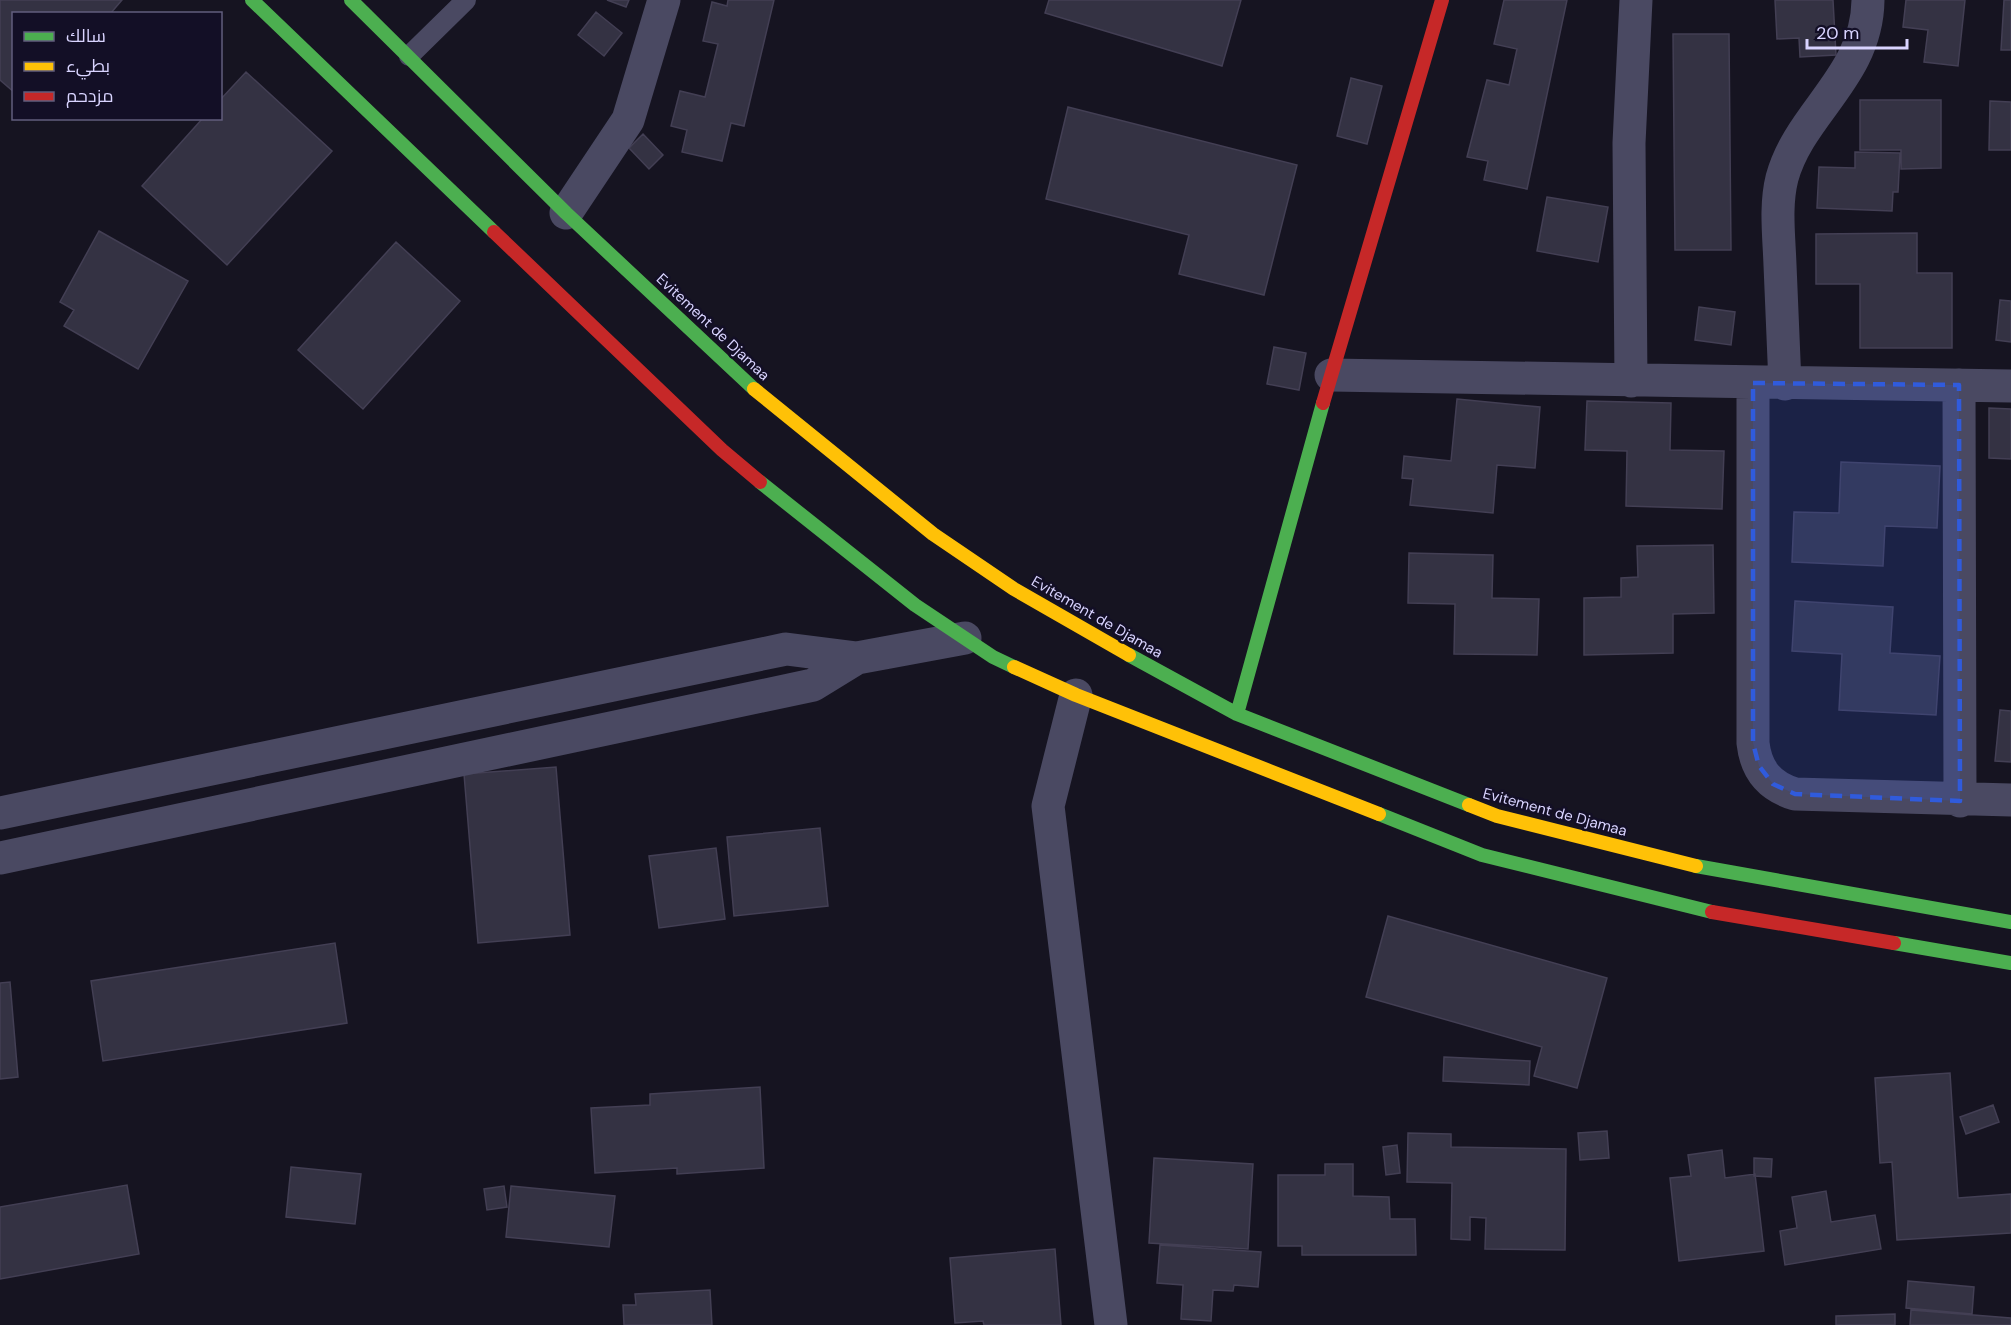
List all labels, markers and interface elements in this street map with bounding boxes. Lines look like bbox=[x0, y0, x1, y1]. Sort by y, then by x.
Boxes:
legend bbox=[12, 12, 222, 120]
scale bar bbox=[1807, 12, 1908, 50]
text: 20 m bbox=[1816, 21, 1859, 45]
text: سالك bbox=[66, 24, 106, 48]
text: بطيء bbox=[66, 54, 110, 80]
text: مزدحم bbox=[66, 84, 114, 108]
street label: Evitement de Djamaa bbox=[652, 269, 774, 385]
street label: Evitement de Djamaa bbox=[1028, 571, 1166, 663]
street label: Evitement de Djamaa bbox=[1481, 783, 1629, 841]

